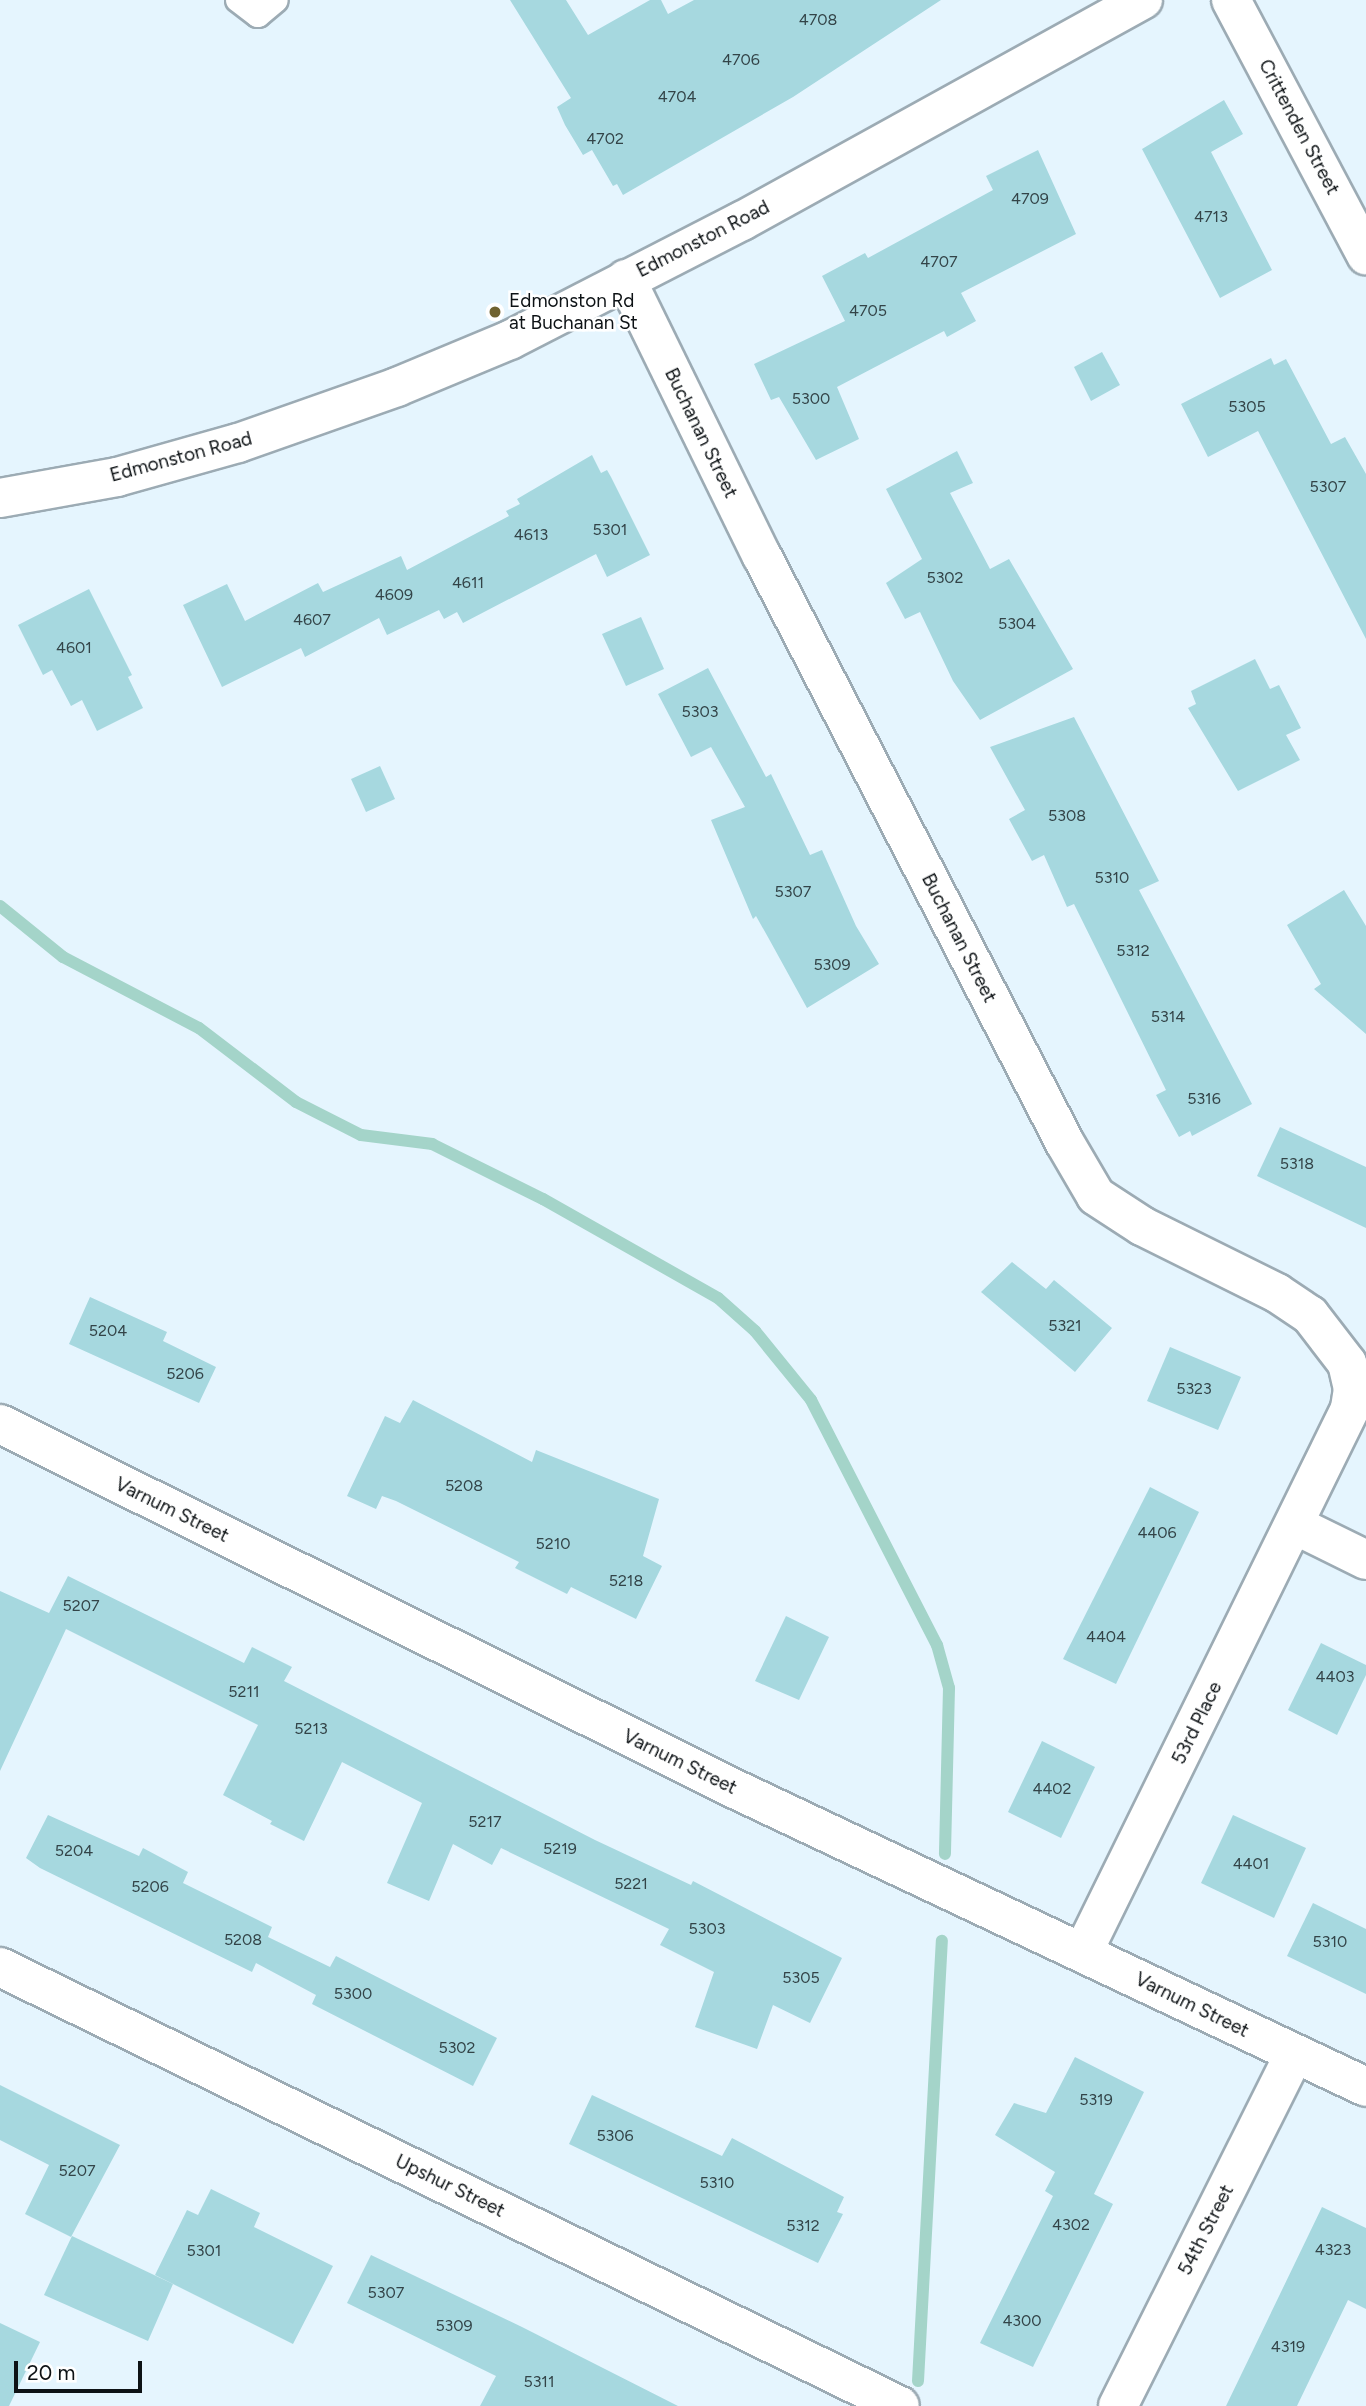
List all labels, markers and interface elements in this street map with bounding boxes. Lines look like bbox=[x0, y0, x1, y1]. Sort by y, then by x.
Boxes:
house number: 4708 bbox=[799, 10, 837, 30]
house number: 4706 bbox=[722, 50, 760, 70]
street label: Crittenden Street bbox=[1254, 56, 1344, 198]
house number: 4704 bbox=[658, 87, 696, 107]
house number: 4702 bbox=[586, 129, 624, 149]
house number: 4709 bbox=[1011, 189, 1049, 209]
street label: Edmonston Road bbox=[633, 196, 773, 282]
house number: 4713 bbox=[1194, 207, 1228, 227]
house number: 4707 bbox=[920, 252, 958, 272]
place label: Edmonston Rd at Buchanan St bbox=[509, 290, 638, 334]
house number: 4705 bbox=[849, 301, 887, 321]
marker: Edmonston Rd at Buchanan St bbox=[487, 304, 503, 320]
street label: Buchanan Street bbox=[660, 364, 742, 502]
house number: 5300 bbox=[792, 389, 830, 409]
house number: 5305 bbox=[1228, 397, 1266, 417]
street label: Edmonston Road bbox=[107, 427, 255, 487]
house number: 5307 bbox=[1310, 477, 1346, 497]
house number: 5301 bbox=[593, 520, 627, 540]
house number: 4613 bbox=[514, 525, 548, 545]
house number: 5302 bbox=[926, 568, 964, 588]
house number: 4611 bbox=[452, 573, 484, 593]
house number: 4609 bbox=[375, 585, 413, 605]
house number: 4607 bbox=[293, 610, 331, 630]
house number: 5304 bbox=[998, 614, 1036, 634]
house number: 4601 bbox=[56, 638, 92, 658]
house number: 5303 bbox=[682, 702, 718, 722]
house number: 5308 bbox=[1048, 806, 1086, 826]
house number: 5310 bbox=[1095, 868, 1129, 888]
street label: Buchanan Street bbox=[917, 870, 1001, 1006]
house number: 5307 bbox=[775, 882, 811, 902]
house number: 5312 bbox=[1116, 941, 1150, 961]
house number: 5309 bbox=[813, 955, 851, 975]
house number: 5314 bbox=[1151, 1007, 1185, 1027]
house number: 5316 bbox=[1187, 1089, 1221, 1109]
house number: 5318 bbox=[1280, 1154, 1314, 1174]
house number: 5321 bbox=[1048, 1316, 1082, 1336]
house number: 5204 bbox=[89, 1321, 127, 1341]
house number: 5206 bbox=[166, 1364, 204, 1384]
house number: 5323 bbox=[1176, 1379, 1212, 1399]
street label: Varnum Street bbox=[111, 1473, 233, 1547]
house number: 5208 bbox=[445, 1476, 483, 1496]
house number: 4406 bbox=[1137, 1523, 1177, 1543]
house number: 5210 bbox=[535, 1534, 571, 1554]
house number: 5218 bbox=[609, 1571, 643, 1591]
house number: 5207 bbox=[63, 1596, 99, 1616]
house number: 4404 bbox=[1086, 1627, 1126, 1647]
house number: 4403 bbox=[1316, 1667, 1354, 1687]
street label: 53rd Place bbox=[1167, 1678, 1227, 1768]
house number: 5211 bbox=[228, 1682, 260, 1702]
house number: 5213 bbox=[294, 1719, 328, 1739]
street label: Varnum Street bbox=[619, 1725, 741, 1799]
house number: 4402 bbox=[1032, 1779, 1072, 1799]
house number: 5217 bbox=[468, 1812, 502, 1832]
house number: 5219 bbox=[543, 1839, 577, 1859]
house number: 5204 bbox=[55, 1841, 93, 1861]
house number: 4401 bbox=[1233, 1854, 1269, 1874]
house number: 5221 bbox=[614, 1874, 648, 1894]
house number: 5206 bbox=[131, 1877, 169, 1897]
house number: 5303 bbox=[689, 1919, 725, 1939]
house number: 5208 bbox=[224, 1930, 262, 1950]
house number: 5310 bbox=[1313, 1932, 1347, 1952]
house number: 5305 bbox=[782, 1968, 820, 1988]
street label: Varnum Street bbox=[1131, 1968, 1253, 2042]
house number: 5300 bbox=[334, 1984, 372, 2004]
house number: 5302 bbox=[438, 2038, 476, 2058]
house number: 5319 bbox=[1079, 2090, 1113, 2110]
house number: 5306 bbox=[596, 2126, 634, 2146]
street label: Upshur Street bbox=[392, 2150, 508, 2222]
house number: 5207 bbox=[59, 2161, 95, 2181]
house number: 5310 bbox=[700, 2173, 734, 2193]
street label: 54th Street bbox=[1174, 2181, 1238, 2279]
house number: 4302 bbox=[1052, 2215, 1090, 2235]
house number: 5312 bbox=[786, 2216, 820, 2236]
house number: 4323 bbox=[1315, 2240, 1351, 2260]
house number: 5301 bbox=[187, 2241, 221, 2261]
house number: 5307 bbox=[368, 2283, 404, 2303]
house number: 4300 bbox=[1002, 2311, 1042, 2331]
house number: 5309 bbox=[435, 2316, 473, 2336]
house number: 4319 bbox=[1271, 2337, 1305, 2357]
scale bar bbox=[18, 2346, 145, 2390]
text: 20 m bbox=[27, 2360, 75, 2385]
house number: 5311 bbox=[523, 2372, 555, 2392]

